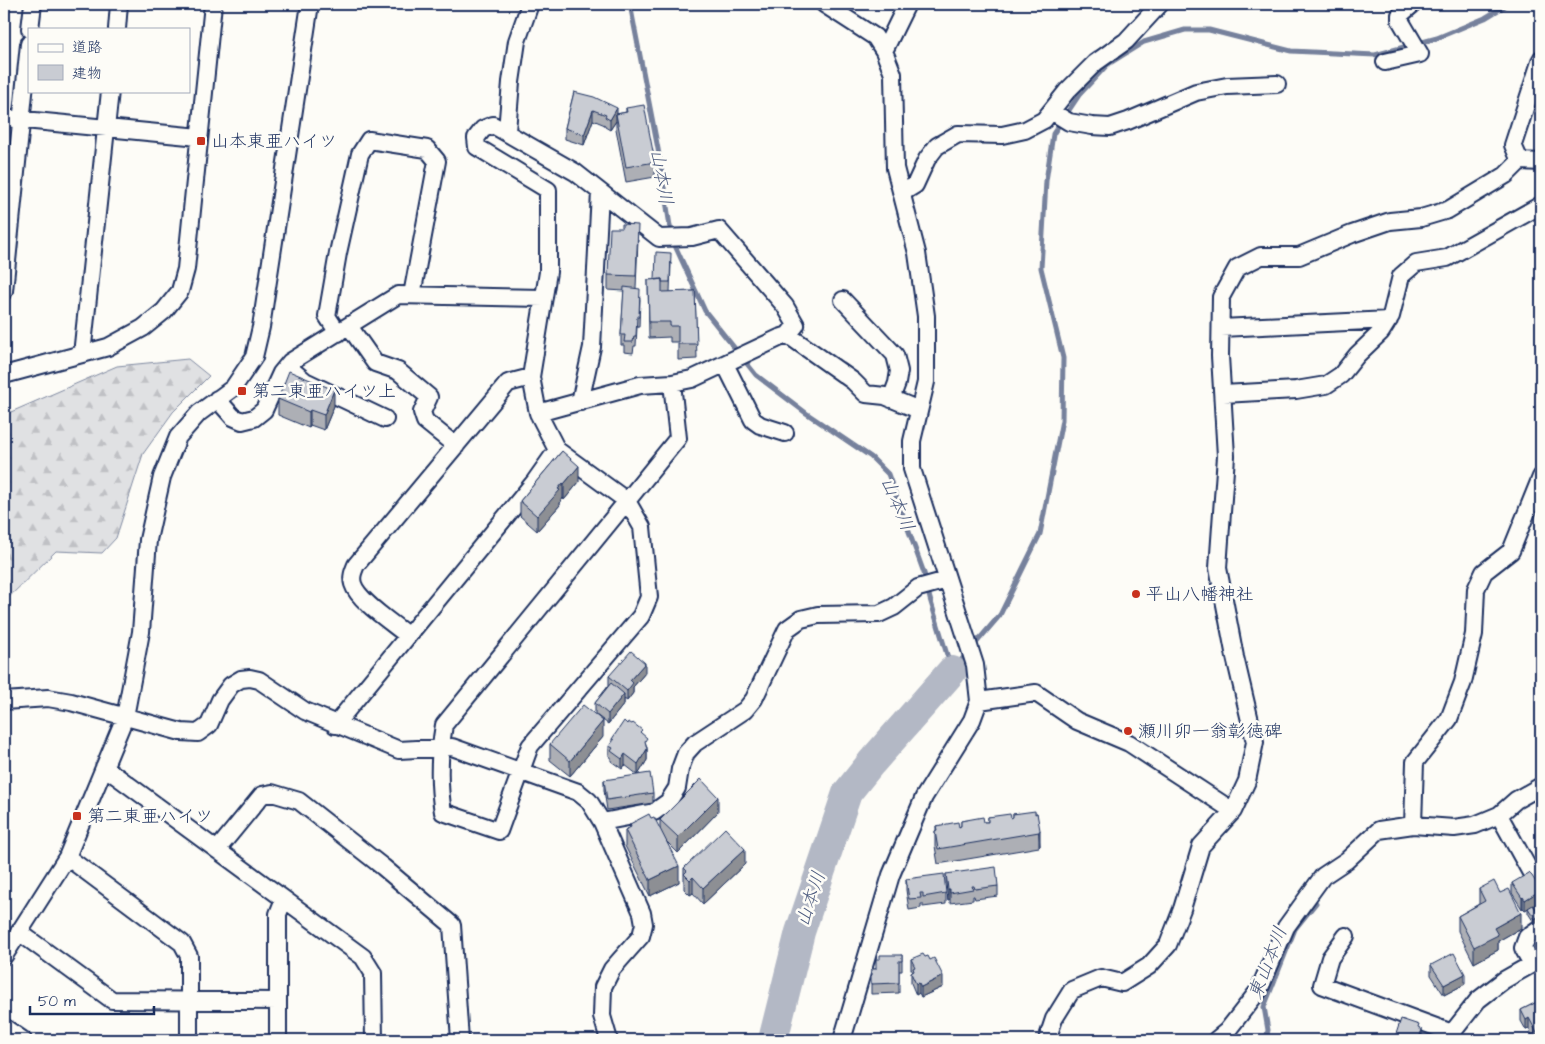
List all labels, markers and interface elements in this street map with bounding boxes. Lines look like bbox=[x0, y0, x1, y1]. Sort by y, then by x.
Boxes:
legend bbox=[28, 28, 190, 92]
text: 道路 bbox=[72, 37, 102, 58]
text: 建物 bbox=[72, 63, 102, 84]
place label: 山本東亜ハイツ bbox=[211, 129, 337, 154]
marker: 山本東亜ハイツ bbox=[195, 135, 207, 147]
water label: 山本川 bbox=[643, 147, 679, 207]
place label: 第二東亜ハイツ上 bbox=[252, 379, 396, 404]
marker: 第二東亜ハイツ上 bbox=[236, 385, 248, 397]
water label: 山本川 bbox=[873, 472, 921, 536]
place label: 平山八幡神社 bbox=[1146, 582, 1254, 607]
marker: 平山八幡神社 bbox=[1130, 588, 1142, 600]
place label: 瀬川卯一翁彰徳碑 bbox=[1138, 719, 1282, 744]
marker: 瀬川卯一翁彰徳碑 bbox=[1122, 725, 1134, 737]
place label: 第二東亜ハイツ bbox=[87, 804, 213, 829]
marker: 第二東亜ハイツ bbox=[71, 810, 83, 822]
water label: 山本川 bbox=[789, 868, 833, 930]
water label: 東山本川 bbox=[1242, 923, 1294, 1003]
scale bar bbox=[30, 984, 154, 1016]
text: 50 m bbox=[38, 991, 76, 1012]

